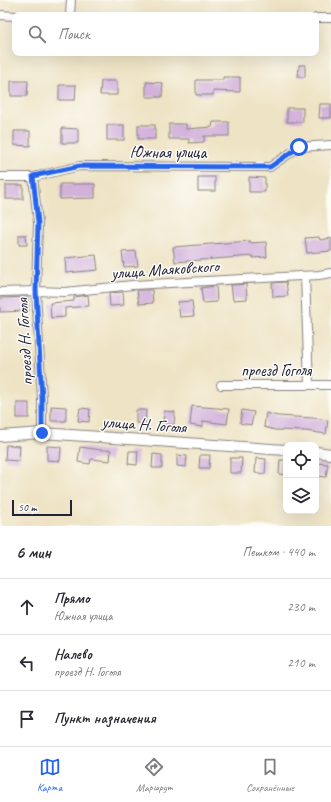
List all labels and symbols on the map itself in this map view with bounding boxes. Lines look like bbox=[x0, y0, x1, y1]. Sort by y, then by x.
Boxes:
route start bbox=[290, 138, 308, 156]
street label: Южная улица bbox=[130, 142, 207, 163]
street label: улица Маяковского bbox=[109, 255, 222, 284]
street label: проезд Н. Гоголя bbox=[12, 297, 37, 386]
street label: проезд Гоголя bbox=[241, 360, 313, 381]
street label: улица Н. Гоголя bbox=[100, 411, 188, 438]
route end bbox=[33, 424, 51, 442]
scale bar bbox=[12, 498, 72, 517]

